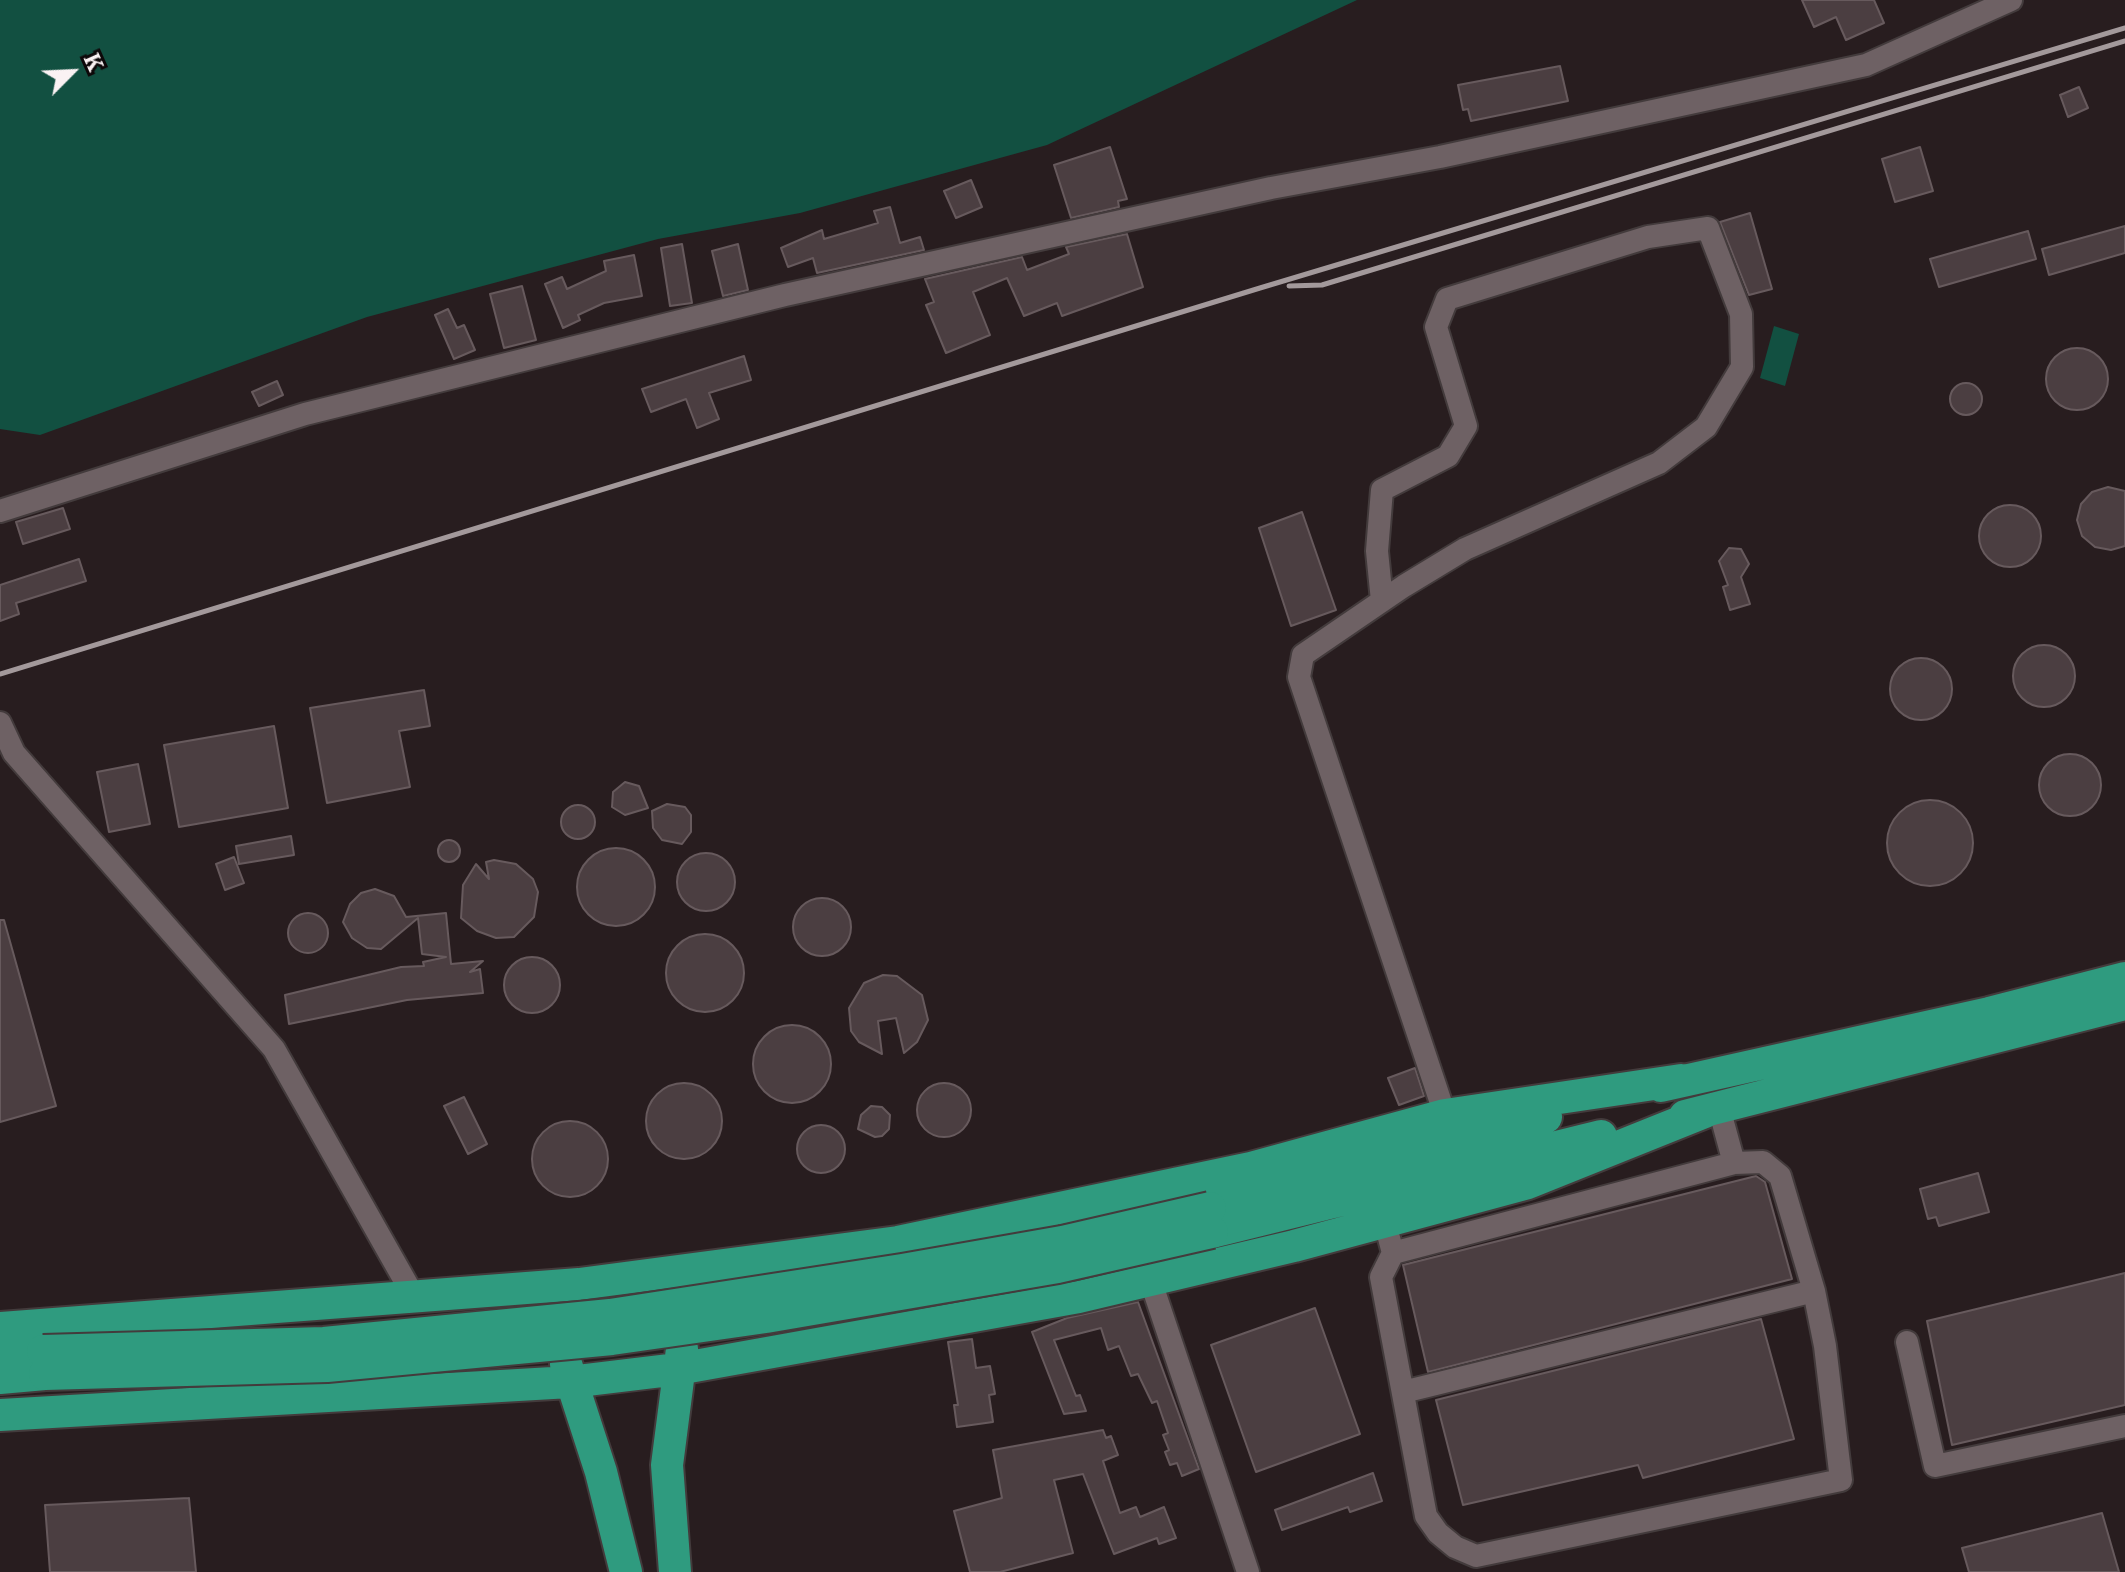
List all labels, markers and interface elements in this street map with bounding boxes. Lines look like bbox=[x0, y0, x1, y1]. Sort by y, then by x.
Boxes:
north arrow bbox=[32, 32, 112, 112]
text: K bbox=[78, 48, 111, 76]

